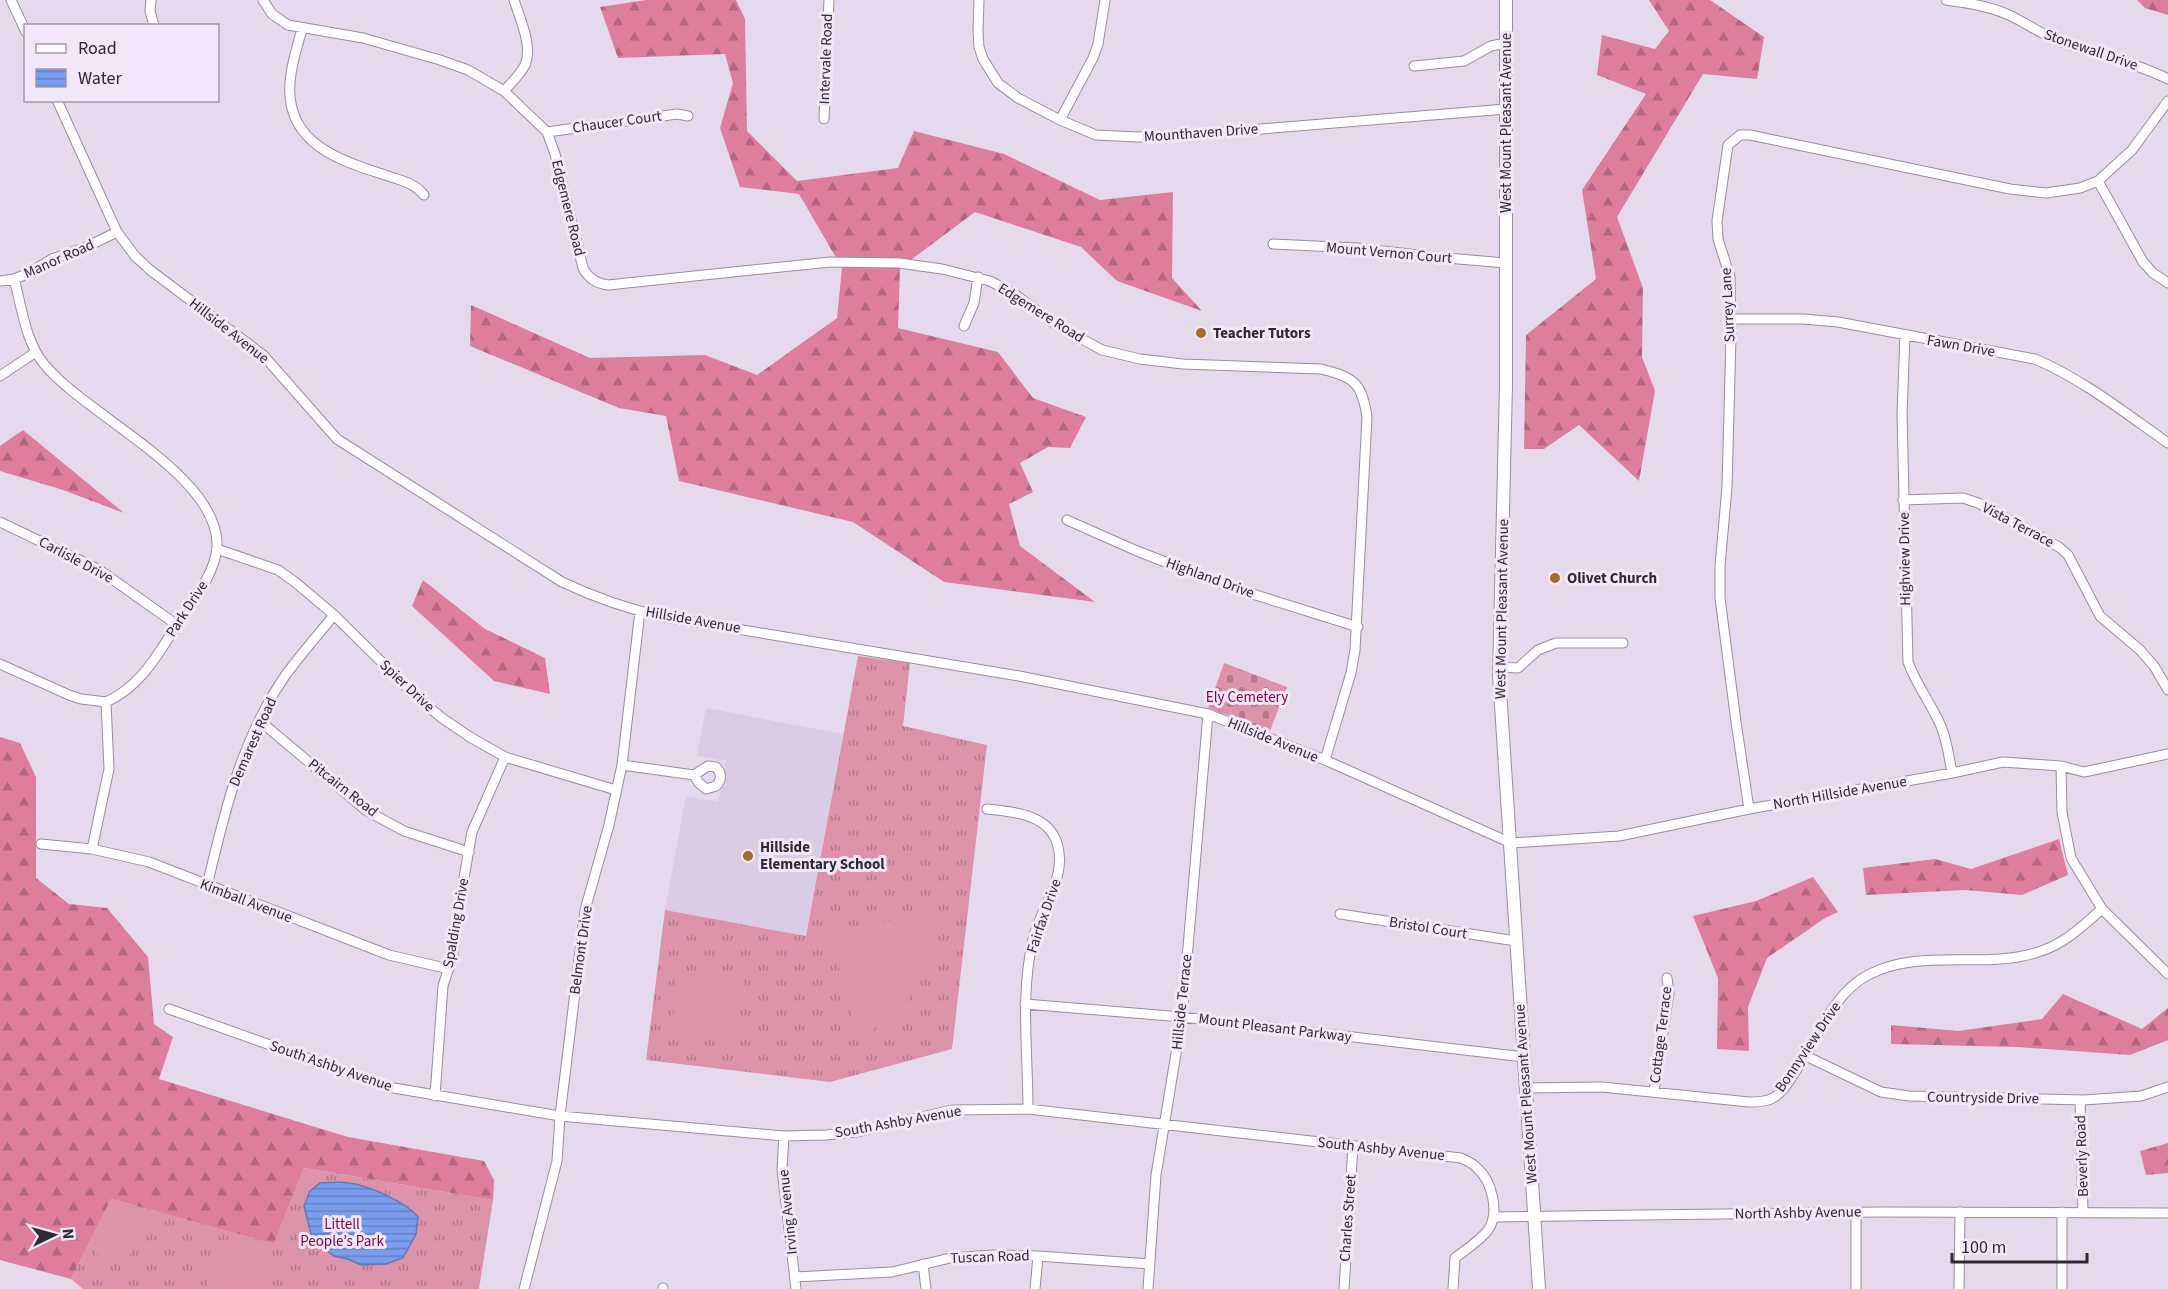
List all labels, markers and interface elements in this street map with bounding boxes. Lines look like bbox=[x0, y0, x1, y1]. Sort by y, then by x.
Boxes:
street label: Intervale Road bbox=[814, 13, 838, 105]
legend bbox=[24, 24, 219, 102]
street label: Stonewall Drive bbox=[2041, 24, 2141, 76]
street label: West Mount Pleasant Avenue bbox=[1496, 33, 1517, 213]
text: Road bbox=[78, 36, 117, 61]
text: Water bbox=[78, 66, 122, 91]
street label: Chaucer Court bbox=[571, 105, 663, 139]
street label: Mounthaven Drive bbox=[1143, 119, 1259, 147]
street label: Edgemere Road bbox=[546, 158, 590, 258]
street label: Manor Road bbox=[20, 234, 98, 284]
street label: Mount Vernon Court bbox=[1325, 237, 1453, 269]
street label: Surrey Lane bbox=[1716, 267, 1740, 343]
street label: Edgemere Road bbox=[994, 278, 1088, 348]
street label: Hillside Avenue bbox=[185, 293, 273, 369]
place label: Teacher Tutors bbox=[1213, 323, 1311, 344]
marker: Teacher Tutors bbox=[1194, 326, 1208, 340]
street label: Fawn Drive bbox=[1925, 330, 1997, 362]
street label: Vista Terrace bbox=[1978, 497, 2058, 553]
street label: Highview Drive bbox=[1894, 512, 1916, 606]
street label: West Mount Pleasant Avenue bbox=[1490, 519, 1514, 699]
street label: Carlisle Drive bbox=[35, 532, 117, 588]
street label: Highland Drive bbox=[1163, 552, 1257, 604]
place label: Olivet Church bbox=[1567, 568, 1657, 589]
marker: Olivet Church bbox=[1548, 571, 1562, 585]
street label: Park Drive bbox=[161, 577, 213, 641]
street label: Hillside Avenue bbox=[644, 601, 742, 639]
street label: Spier Drive bbox=[375, 655, 439, 717]
park label: Ely Cemetery bbox=[1206, 687, 1288, 708]
street label: Demarest Road bbox=[224, 694, 282, 790]
street label: Hillside Avenue bbox=[1225, 712, 1321, 768]
street label: Pitcairn Road bbox=[304, 754, 382, 822]
street label: North Hillside Avenue bbox=[1772, 771, 1908, 815]
place label: Hillside Elementary School bbox=[760, 837, 885, 875]
marker: Hillside Elementary School bbox=[741, 849, 755, 863]
street label: Kimball Avenue bbox=[197, 874, 295, 928]
street label: Spalding Drive bbox=[438, 876, 474, 970]
street label: Fairfax Drive bbox=[1022, 876, 1066, 956]
street label: Belmont Drive bbox=[564, 904, 598, 996]
street label: Bristol Court bbox=[1388, 911, 1468, 945]
street label: Hillside Terrace bbox=[1167, 953, 1197, 1051]
street label: Cottage Terrace bbox=[1645, 985, 1677, 1085]
street label: Bonnyview Drive bbox=[1770, 998, 1846, 1096]
street label: West Mount Pleasant Avenue bbox=[1509, 1003, 1543, 1185]
street label: Mount Pleasant Parkway bbox=[1197, 1008, 1353, 1048]
street label: South Ashby Avenue bbox=[267, 1035, 395, 1097]
street label: Countryside Drive bbox=[1927, 1087, 2039, 1109]
street label: South Ashby Avenue bbox=[833, 1101, 963, 1143]
street label: Beverly Road bbox=[2070, 1115, 2094, 1197]
street label: South Ashby Avenue bbox=[1316, 1132, 1446, 1166]
street label: Irving Avenue bbox=[773, 1169, 803, 1255]
street label: Charles Street bbox=[1334, 1174, 1362, 1262]
street label: North Ashby Avenue bbox=[1734, 1201, 1862, 1225]
north arrow bbox=[24, 1205, 84, 1265]
park label: Littell People’s Park bbox=[300, 1214, 384, 1252]
scale bar bbox=[1952, 1226, 2087, 1264]
text: N bbox=[57, 1228, 79, 1240]
text: 100 m bbox=[1961, 1235, 2006, 1260]
street label: Tuscan Road bbox=[950, 1245, 1030, 1269]

